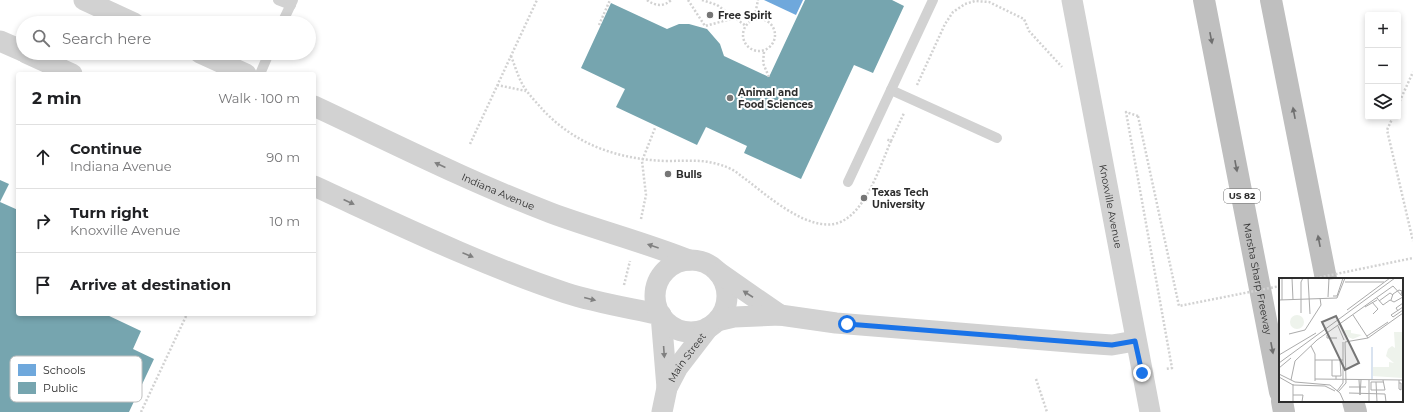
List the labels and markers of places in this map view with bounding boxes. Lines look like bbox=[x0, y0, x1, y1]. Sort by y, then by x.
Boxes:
place label: Free Spirit bbox=[718, 9, 773, 22]
marker: Free Spirit bbox=[705, 10, 715, 20]
place label: Animal and Food Sciences bbox=[737, 86, 814, 111]
marker: Animal and Food Sciences bbox=[725, 93, 735, 103]
place label: Bulls bbox=[676, 168, 703, 181]
marker: Bulls bbox=[663, 169, 673, 179]
place label: Texas Tech University bbox=[872, 186, 929, 211]
marker: Texas Tech University bbox=[859, 193, 869, 203]

